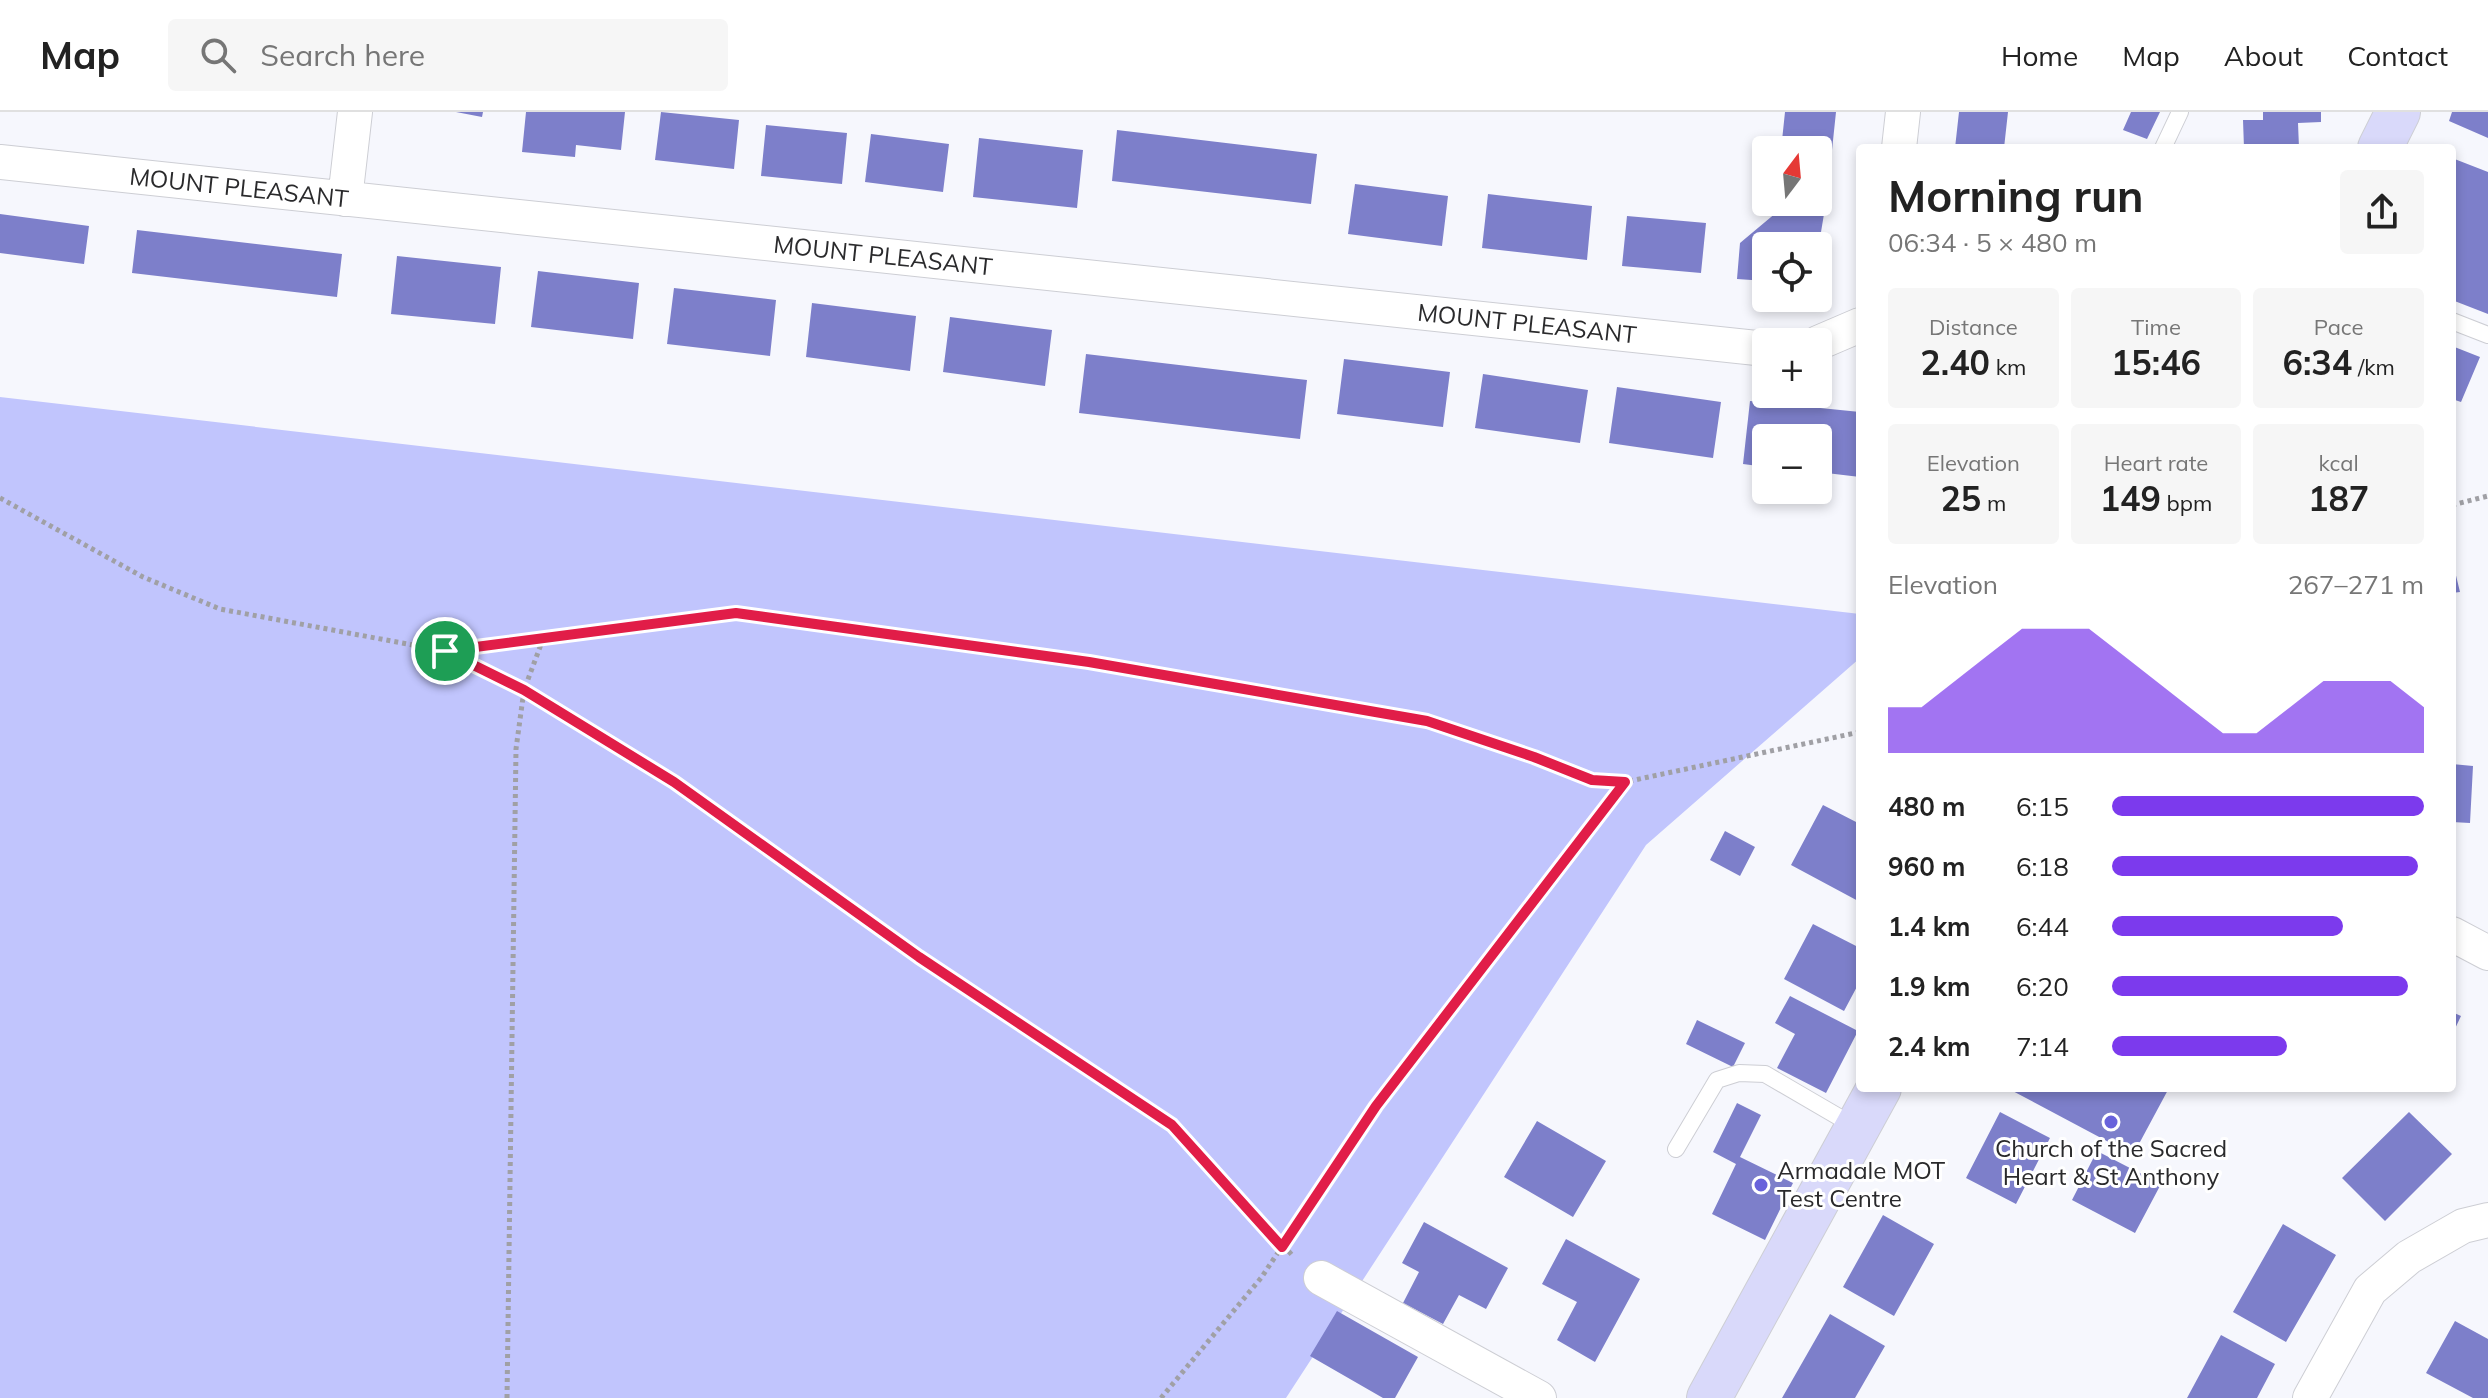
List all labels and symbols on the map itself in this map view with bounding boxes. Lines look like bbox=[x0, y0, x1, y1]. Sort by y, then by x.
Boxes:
north arrow bbox=[1752, 136, 1832, 216]
street label: MOUNT PLEASANT bbox=[128, 161, 351, 213]
street label: MOUNT PLEASANT bbox=[772, 229, 995, 281]
street label: MOUNT PLEASANT bbox=[1416, 297, 1639, 349]
pin bbox=[411, 617, 479, 685]
marker: Church of the Sacred Heart & St Anthony bbox=[2102, 1113, 2120, 1131]
place label: Church of the Sacred Heart & St Anthony bbox=[1995, 1133, 2227, 1191]
place label: Armadale MOT Test Centre bbox=[1777, 1155, 1946, 1213]
marker: Armadale MOT Test Centre bbox=[1752, 1176, 1770, 1194]

